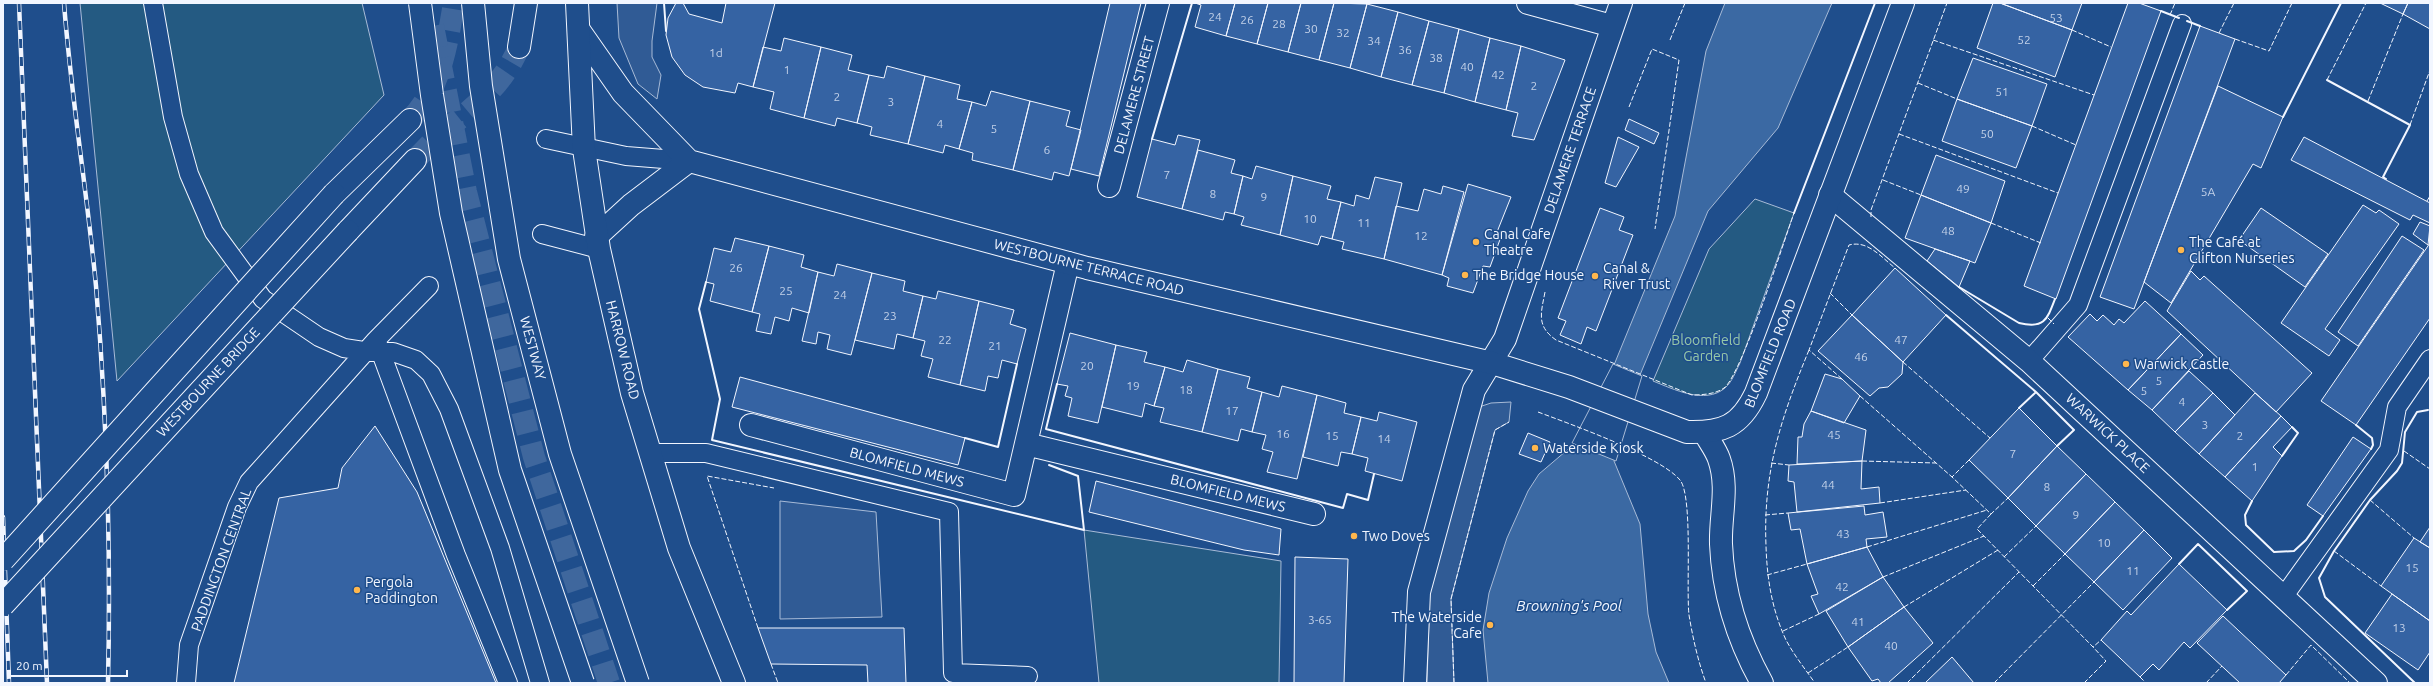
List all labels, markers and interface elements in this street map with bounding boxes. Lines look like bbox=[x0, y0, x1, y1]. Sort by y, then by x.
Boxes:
house number: 24 bbox=[1208, 10, 1222, 23]
house number: 53 bbox=[2049, 11, 2063, 24]
house number: 26 bbox=[1240, 13, 1254, 26]
house number: 28 bbox=[1272, 17, 1286, 30]
house number: 30 bbox=[1304, 22, 1318, 35]
house number: 32 bbox=[1336, 26, 1350, 39]
house number: 52 bbox=[2017, 33, 2031, 46]
street label: DELAMERE STREET bbox=[1111, 34, 1158, 156]
house number: 34 bbox=[1367, 34, 1381, 47]
house number: 36 bbox=[1398, 43, 1412, 56]
house number: 1d bbox=[709, 46, 723, 59]
house number: 38 bbox=[1429, 51, 1443, 64]
house number: 40 bbox=[1460, 60, 1474, 73]
house number: 1 bbox=[784, 63, 790, 76]
house number: 42 bbox=[1491, 68, 1505, 81]
house number: 2 bbox=[1531, 79, 1537, 92]
street label: DELAMERE TERRACE bbox=[1541, 84, 1599, 216]
house number: 51 bbox=[1995, 85, 2009, 98]
house number: 2 bbox=[834, 90, 840, 103]
house number: 3 bbox=[888, 95, 894, 108]
house number: 4 bbox=[937, 117, 944, 130]
house number: 5 bbox=[991, 122, 997, 135]
house number: 50 bbox=[1980, 127, 1994, 140]
house number: 6 bbox=[1044, 143, 1051, 156]
house number: 7 bbox=[1164, 168, 1170, 181]
house number: 49 bbox=[1956, 182, 1970, 195]
house number: 5A bbox=[2201, 185, 2215, 198]
house number: 8 bbox=[1210, 187, 1217, 200]
house number: 9 bbox=[1261, 190, 1267, 203]
house number: 10 bbox=[1303, 212, 1317, 225]
house number: 11 bbox=[1357, 216, 1371, 229]
house number: 48 bbox=[1941, 224, 1955, 237]
place label: Canal Cafe Theatre bbox=[1484, 226, 1551, 258]
house number: 12 bbox=[1414, 229, 1428, 242]
place label: The Café at Clifton Nurseries bbox=[2189, 234, 2294, 266]
street label: WESTBOURNE TERRACE ROAD bbox=[992, 236, 1186, 298]
marker: Canal Cafe Theatre bbox=[1471, 237, 1481, 247]
marker: The Café at Clifton Nurseries bbox=[2176, 245, 2186, 255]
place label: Canal & River Trust bbox=[1603, 260, 1671, 292]
house number: 26 bbox=[729, 261, 743, 274]
place label: The Bridge House bbox=[1473, 267, 1584, 283]
marker: The Bridge House bbox=[1460, 270, 1470, 280]
marker: Canal & River Trust bbox=[1590, 271, 1600, 281]
house number: 25 bbox=[779, 284, 793, 297]
house number: 24 bbox=[833, 288, 847, 301]
street label: BLOMFIELD ROAD bbox=[1741, 296, 1799, 410]
street label: HARROW ROAD bbox=[603, 299, 643, 401]
house number: 23 bbox=[883, 309, 897, 322]
street label: WESTWAY bbox=[517, 314, 549, 382]
street label: WESTBOURNE BRIDGE bbox=[153, 324, 263, 440]
park label: Bloomfield Garden bbox=[1671, 332, 1741, 364]
house number: 22 bbox=[938, 333, 952, 346]
house number: 47 bbox=[1894, 333, 1908, 346]
house number: 21 bbox=[988, 339, 1002, 352]
house number: 46 bbox=[1854, 350, 1868, 363]
place label: Warwick Castle bbox=[2134, 356, 2229, 372]
house number: 20 bbox=[1080, 359, 1094, 372]
marker: Warwick Castle bbox=[2121, 359, 2131, 369]
house number: 5 bbox=[2156, 374, 2162, 387]
house number: 19 bbox=[1126, 379, 1140, 392]
house number: 18 bbox=[1179, 383, 1193, 396]
house number: 5 bbox=[2141, 384, 2147, 397]
street label: WARWICK PLACE bbox=[2063, 390, 2153, 476]
house number: 4 bbox=[2179, 395, 2186, 408]
house number: 17 bbox=[1225, 404, 1239, 417]
house number: 3 bbox=[2202, 418, 2208, 431]
house number: 16 bbox=[1276, 427, 1290, 440]
house number: 45 bbox=[1827, 428, 1841, 441]
house number: 15 bbox=[1325, 429, 1339, 442]
house number: 2 bbox=[2237, 429, 2243, 442]
house number: 14 bbox=[1377, 432, 1391, 445]
place label: Waterside Kiosk bbox=[1543, 440, 1644, 456]
marker: Waterside Kiosk bbox=[1530, 443, 1540, 453]
street label: BLOMFIELD MEWS bbox=[848, 444, 966, 490]
house number: 7 bbox=[2010, 447, 2016, 460]
house number: 1 bbox=[2252, 460, 2258, 473]
street label: BLOMFIELD MEWS bbox=[1169, 471, 1287, 515]
house number: 44 bbox=[1821, 478, 1835, 491]
house number: 8 bbox=[2044, 480, 2051, 493]
street label: PADDINGTON CENTRAL bbox=[188, 486, 254, 634]
house number: 9 bbox=[2073, 508, 2079, 521]
house number: 43 bbox=[1836, 527, 1850, 540]
place label: Two Doves bbox=[1362, 528, 1430, 544]
marker: Two Doves bbox=[1349, 531, 1359, 541]
house number: 10 bbox=[2097, 536, 2111, 549]
house number: 15 bbox=[2405, 561, 2419, 574]
house number: 11 bbox=[2126, 564, 2140, 577]
place label: Pergola Paddington bbox=[365, 574, 438, 606]
house number: 42 bbox=[1835, 580, 1849, 593]
marker: Pergola Paddington bbox=[352, 585, 362, 595]
water label: Browning's Pool bbox=[1516, 597, 1623, 614]
place label: The Waterside Cafe bbox=[1392, 609, 1482, 641]
house number: 3-65 bbox=[1308, 613, 1332, 626]
house number: 41 bbox=[1851, 615, 1865, 628]
marker: The Waterside Cafe bbox=[1485, 620, 1495, 630]
house number: 13 bbox=[2392, 621, 2406, 634]
house number: 40 bbox=[1884, 639, 1898, 652]
scale bar bbox=[10, 652, 127, 678]
text: 20 m bbox=[16, 659, 43, 672]

